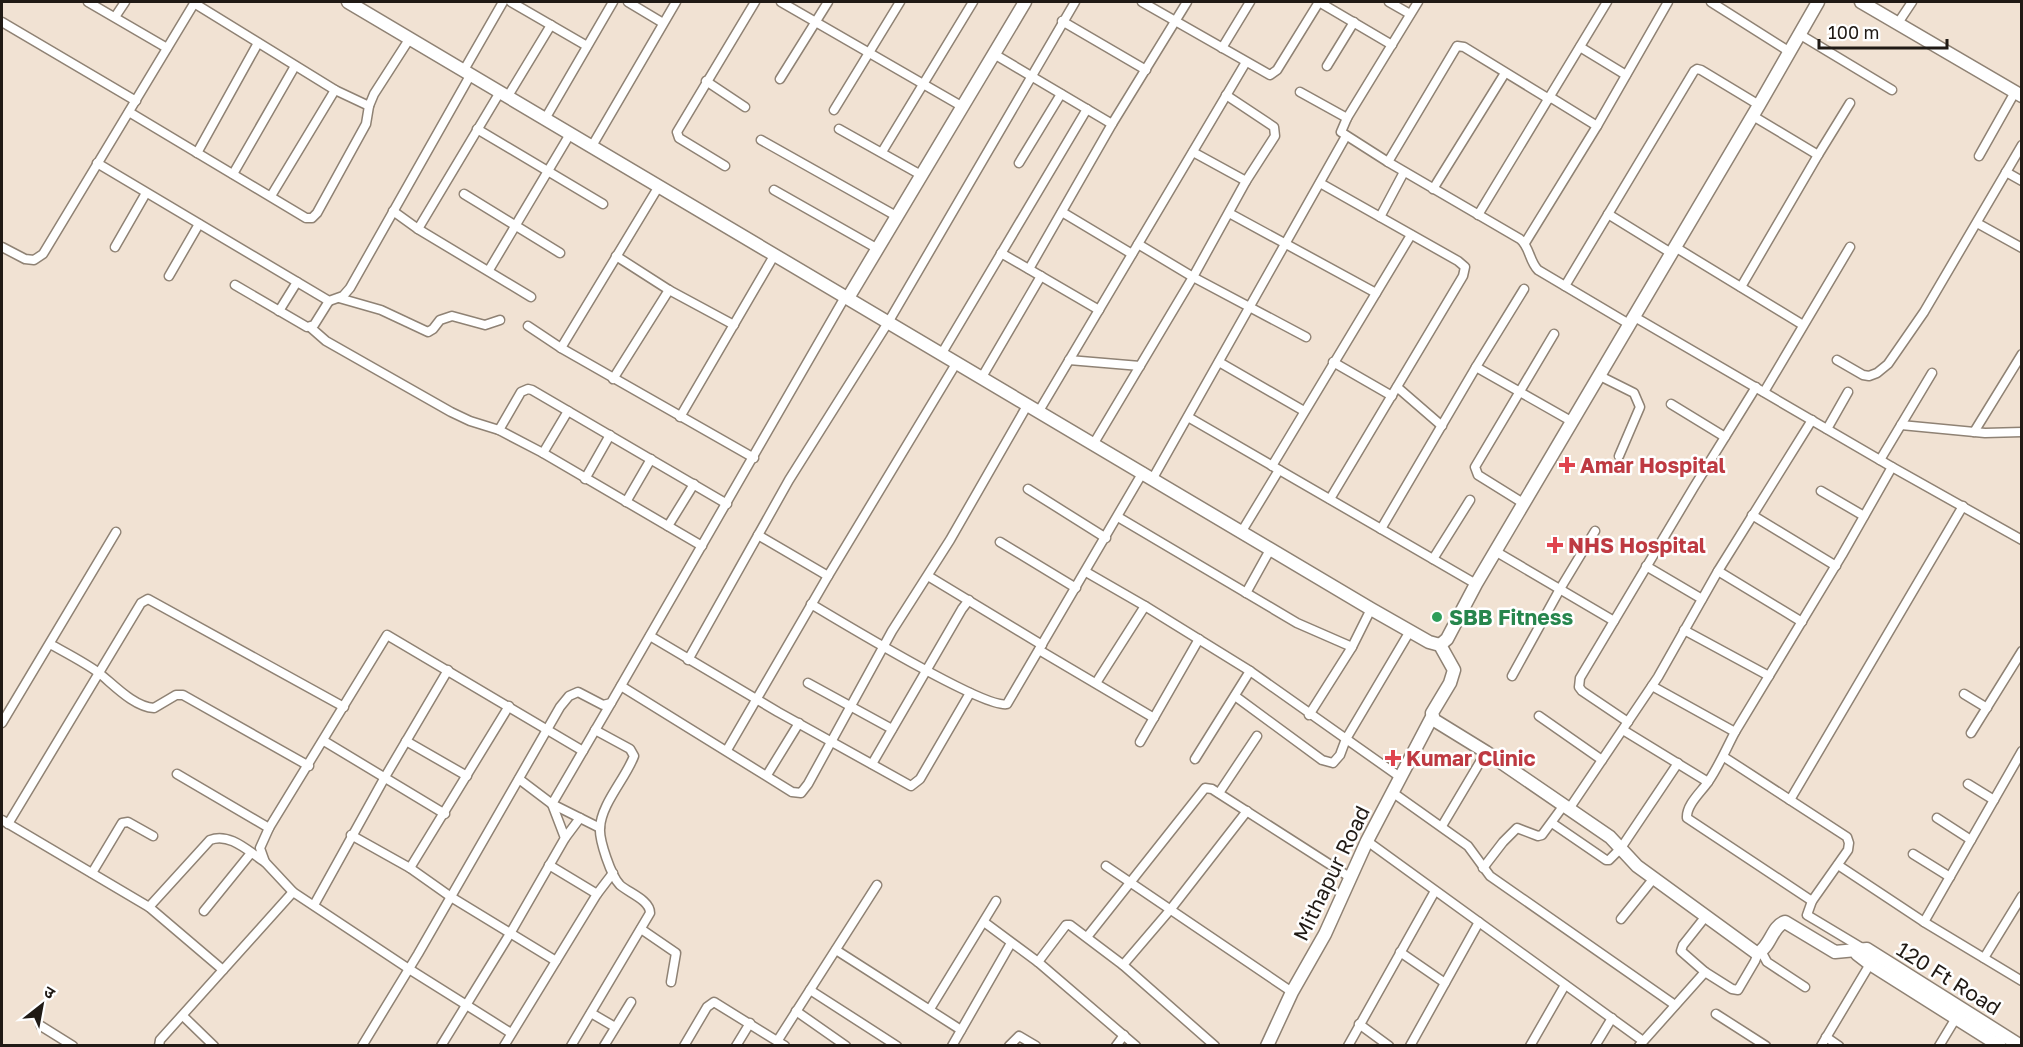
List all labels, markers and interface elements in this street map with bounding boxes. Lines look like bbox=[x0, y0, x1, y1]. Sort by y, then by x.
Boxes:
scale bar bbox=[1819, 12, 1946, 50]
text: 100 m bbox=[1828, 21, 1879, 43]
place label: Amar Hospital bbox=[1580, 452, 1726, 478]
marker: Amar Hospital bbox=[1558, 456, 1576, 474]
place label: NHS Hospital bbox=[1568, 532, 1706, 558]
marker: NHS Hospital bbox=[1546, 536, 1564, 554]
place label: SBB Fitness bbox=[1449, 604, 1573, 630]
marker: SBB Fitness bbox=[1430, 610, 1444, 624]
place label: Kumar Clinic bbox=[1406, 745, 1536, 771]
marker: Kumar Clinic bbox=[1384, 749, 1402, 767]
street label: Mithapur Road bbox=[1287, 801, 1375, 945]
street label: 120 Ft Road bbox=[1892, 936, 2006, 1020]
north arrow bbox=[12, 975, 72, 1035]
text: उ bbox=[41, 981, 59, 1003]

